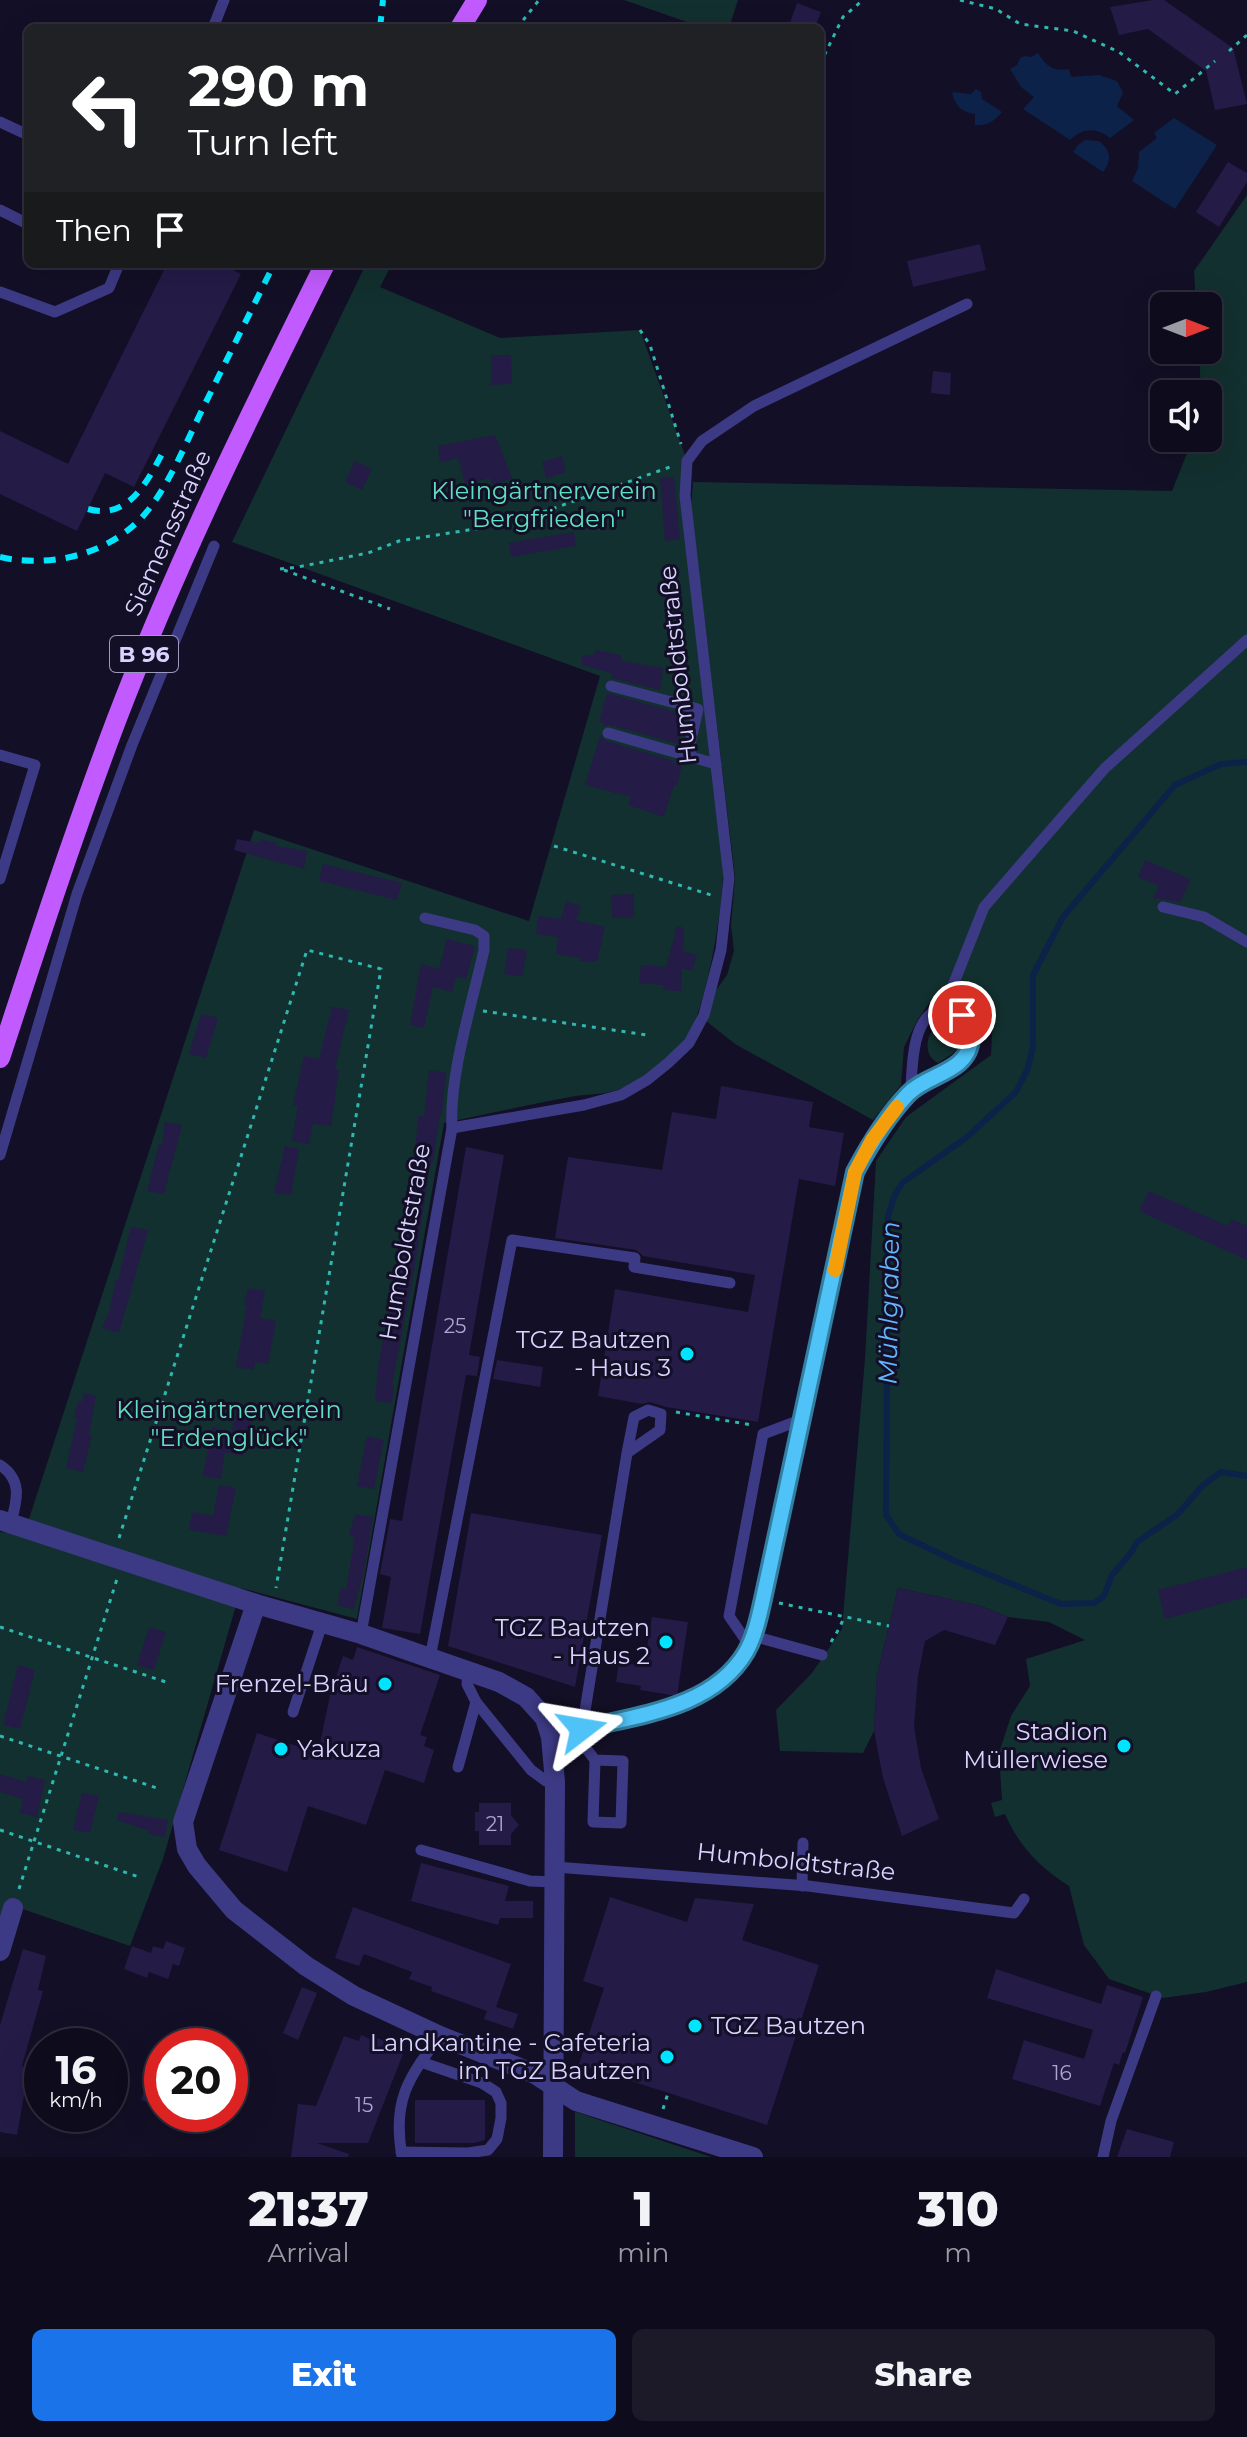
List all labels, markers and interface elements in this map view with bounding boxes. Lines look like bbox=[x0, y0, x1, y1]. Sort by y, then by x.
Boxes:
text: 290 m bbox=[188, 52, 369, 120]
icon: left bbox=[56, 56, 160, 160]
text: Turn left bbox=[188, 120, 339, 164]
icon: arrive bbox=[148, 208, 192, 252]
text: Then bbox=[56, 212, 132, 249]
north arrow bbox=[1150, 292, 1222, 364]
map controls bbox=[1150, 292, 1222, 452]
button: sound bbox=[1150, 380, 1222, 452]
street label: Siemensstraße bbox=[118, 445, 217, 620]
park label: Kleingärtnerverein "Bergfrieden" bbox=[431, 476, 657, 533]
street label: Humboldtstraße bbox=[653, 564, 702, 766]
road number: B 96 bbox=[110, 636, 178, 672]
pin bbox=[928, 981, 996, 1049]
icon: arrive bbox=[940, 993, 984, 1037]
street label: Humboldtstraße bbox=[373, 1141, 436, 1343]
water label: Mühlgraben bbox=[872, 1221, 906, 1385]
house number: 25 bbox=[444, 1314, 466, 1338]
place label: TGZ Bautzen - Haus 3 bbox=[516, 1325, 671, 1382]
marker: TGZ Bautzen - Haus 3 bbox=[678, 1345, 696, 1363]
park label: Kleingärtnerverein "Erdenglück" bbox=[116, 1395, 342, 1452]
place label: TGZ Bautzen - Haus 2 bbox=[495, 1613, 650, 1670]
marker: TGZ Bautzen - Haus 2 bbox=[657, 1633, 675, 1651]
place label: Frenzel-Bräu bbox=[215, 1669, 369, 1698]
marker: Frenzel-Bräu bbox=[376, 1675, 394, 1693]
position arrow bbox=[540, 1687, 624, 1771]
place label: Stadion Müllerwiese bbox=[963, 1717, 1108, 1774]
place label: Yakuza bbox=[297, 1734, 382, 1763]
marker: Stadion Müllerwiese bbox=[1115, 1737, 1133, 1755]
marker: Yakuza bbox=[272, 1740, 290, 1758]
house number: 21 bbox=[486, 1812, 504, 1836]
street label: Humboldtstraße bbox=[695, 1837, 897, 1886]
place label: TGZ Bautzen bbox=[711, 2011, 866, 2040]
marker: TGZ Bautzen bbox=[686, 2017, 704, 2035]
speed limit sign: 20 bbox=[144, 2028, 248, 2132]
place label: Landkantine - Cafeteria im TGZ Bautzen bbox=[370, 2028, 651, 2085]
text: 16 bbox=[55, 2045, 97, 2094]
marker: Landkantine - Cafeteria im TGZ Bautzen bbox=[658, 2048, 676, 2066]
house number: 16 bbox=[1052, 2061, 1072, 2085]
text: km/h bbox=[49, 2088, 103, 2112]
house number: 15 bbox=[355, 2093, 373, 2117]
text: 21:37 bbox=[248, 2180, 369, 2238]
text: 1 bbox=[633, 2180, 653, 2238]
text: 310 bbox=[918, 2180, 999, 2238]
text: Arrival bbox=[268, 2237, 350, 2269]
text: min bbox=[617, 2237, 669, 2269]
text: m bbox=[944, 2237, 972, 2269]
button: Exit bbox=[32, 2329, 616, 2421]
button: Share bbox=[632, 2329, 1215, 2421]

